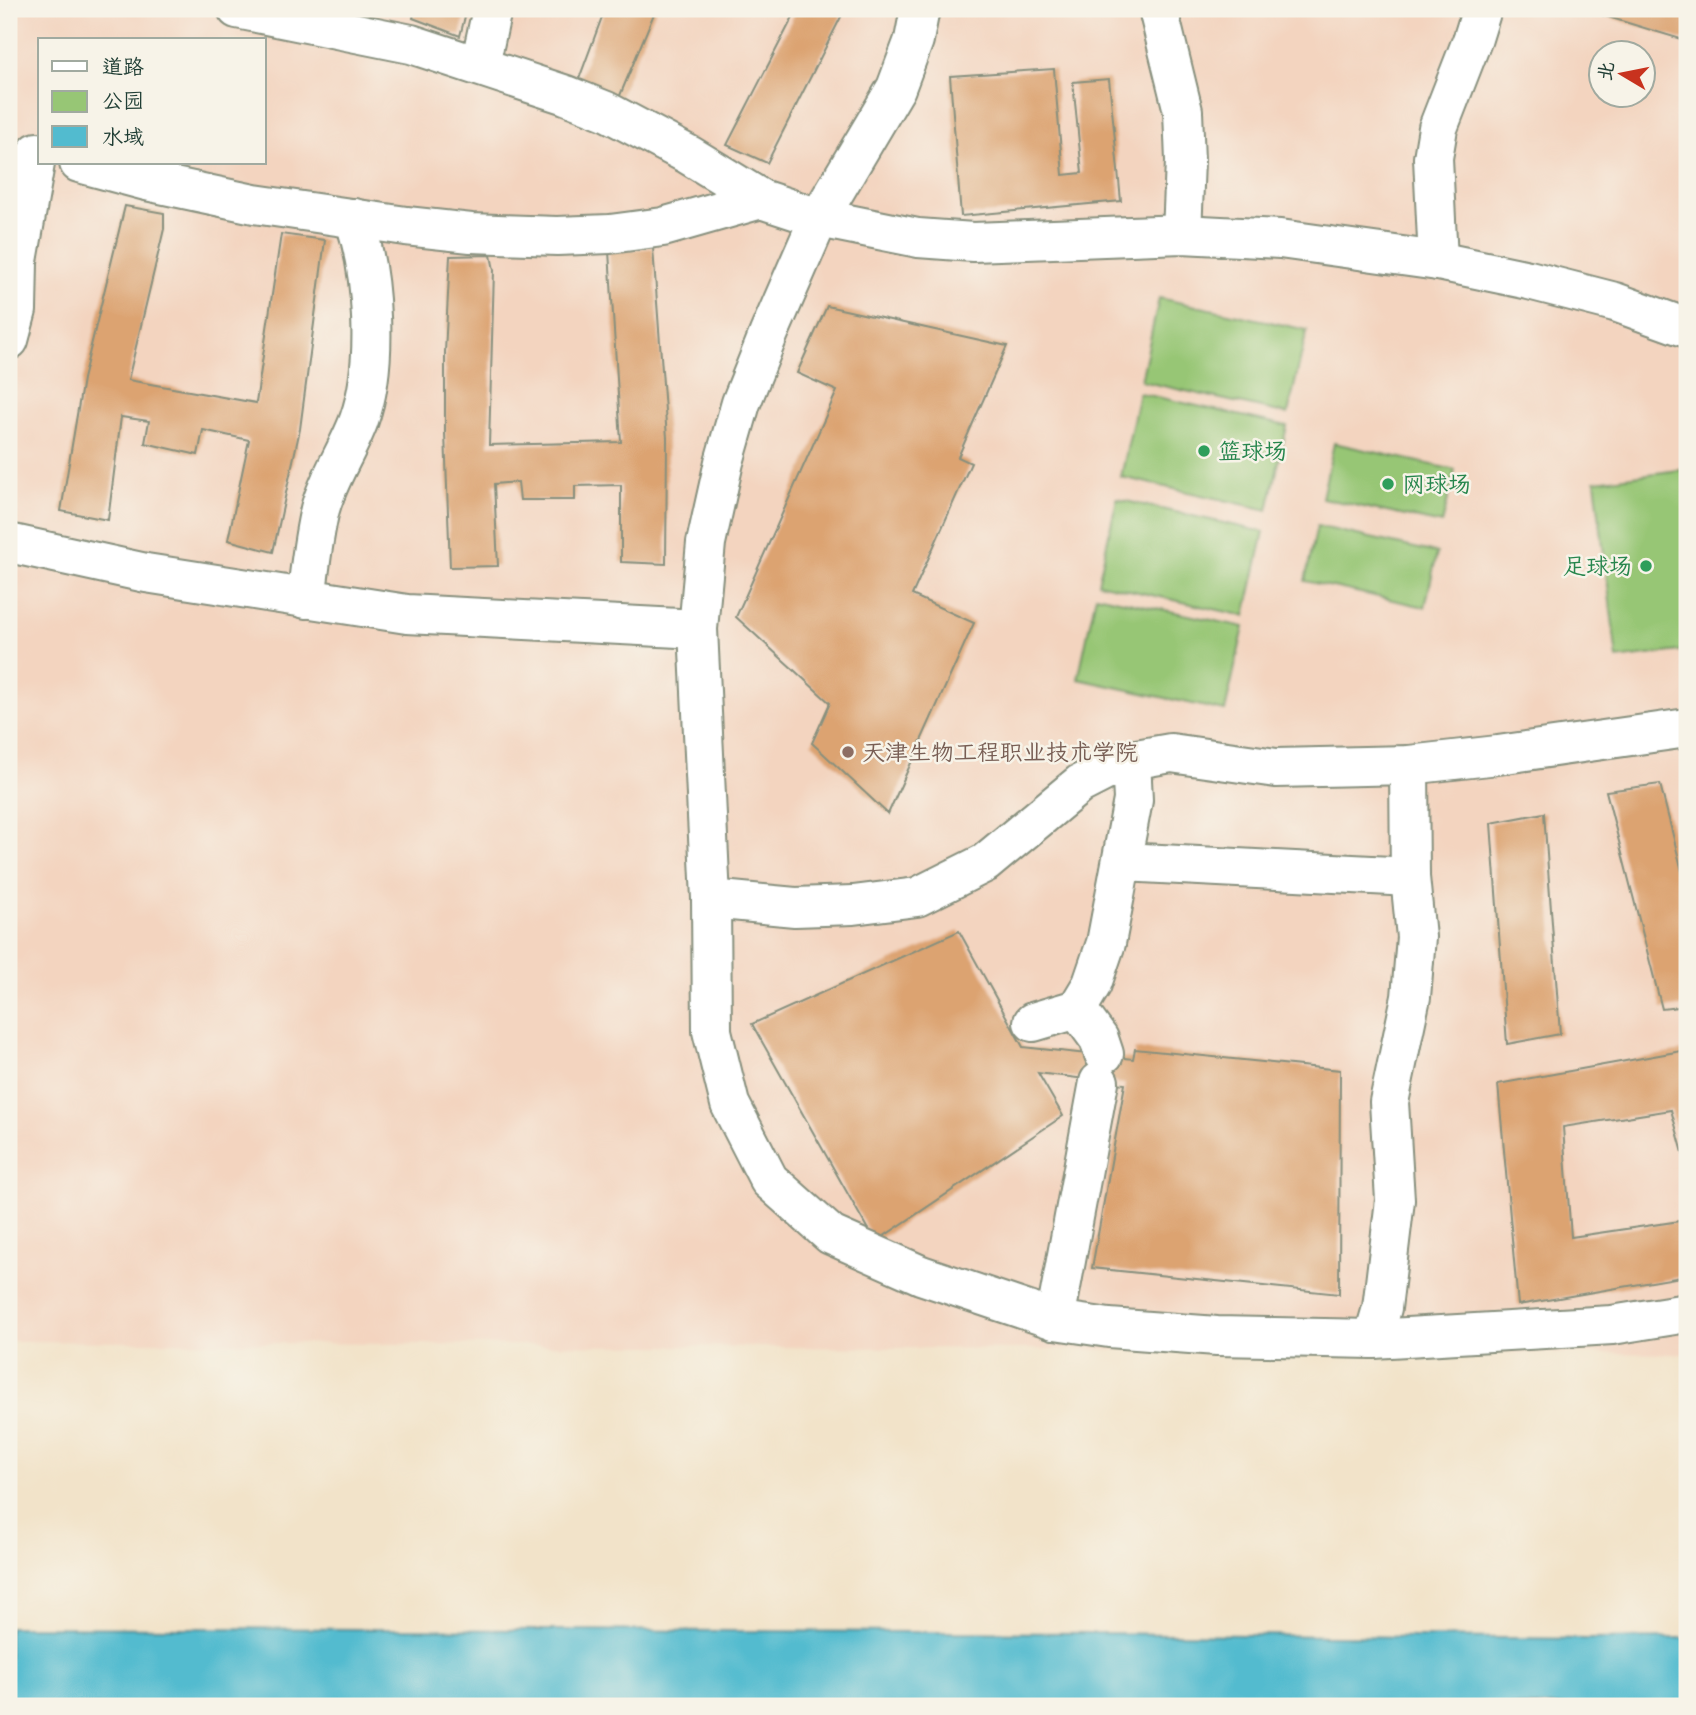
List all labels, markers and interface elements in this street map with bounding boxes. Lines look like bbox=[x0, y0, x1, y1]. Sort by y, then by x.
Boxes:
legend bbox=[38, 38, 266, 164]
north arrow bbox=[1588, 38, 1658, 108]
text: 道路 bbox=[102, 49, 144, 81]
text: 北 bbox=[1589, 59, 1620, 83]
text: 公园 bbox=[102, 83, 144, 115]
text: 水域 bbox=[102, 119, 144, 151]
place label: 篮球场 bbox=[1218, 432, 1287, 467]
marker: 篮球场 bbox=[1196, 443, 1212, 459]
place label: 网球场 bbox=[1402, 465, 1471, 500]
marker: 网球场 bbox=[1380, 476, 1396, 492]
place label: 足球场 bbox=[1563, 547, 1632, 582]
marker: 足球场 bbox=[1638, 558, 1654, 574]
place label: 天津生物工程职业技术学院 bbox=[862, 733, 1138, 768]
marker: 天津生物工程职业技术学院 bbox=[840, 744, 856, 760]

